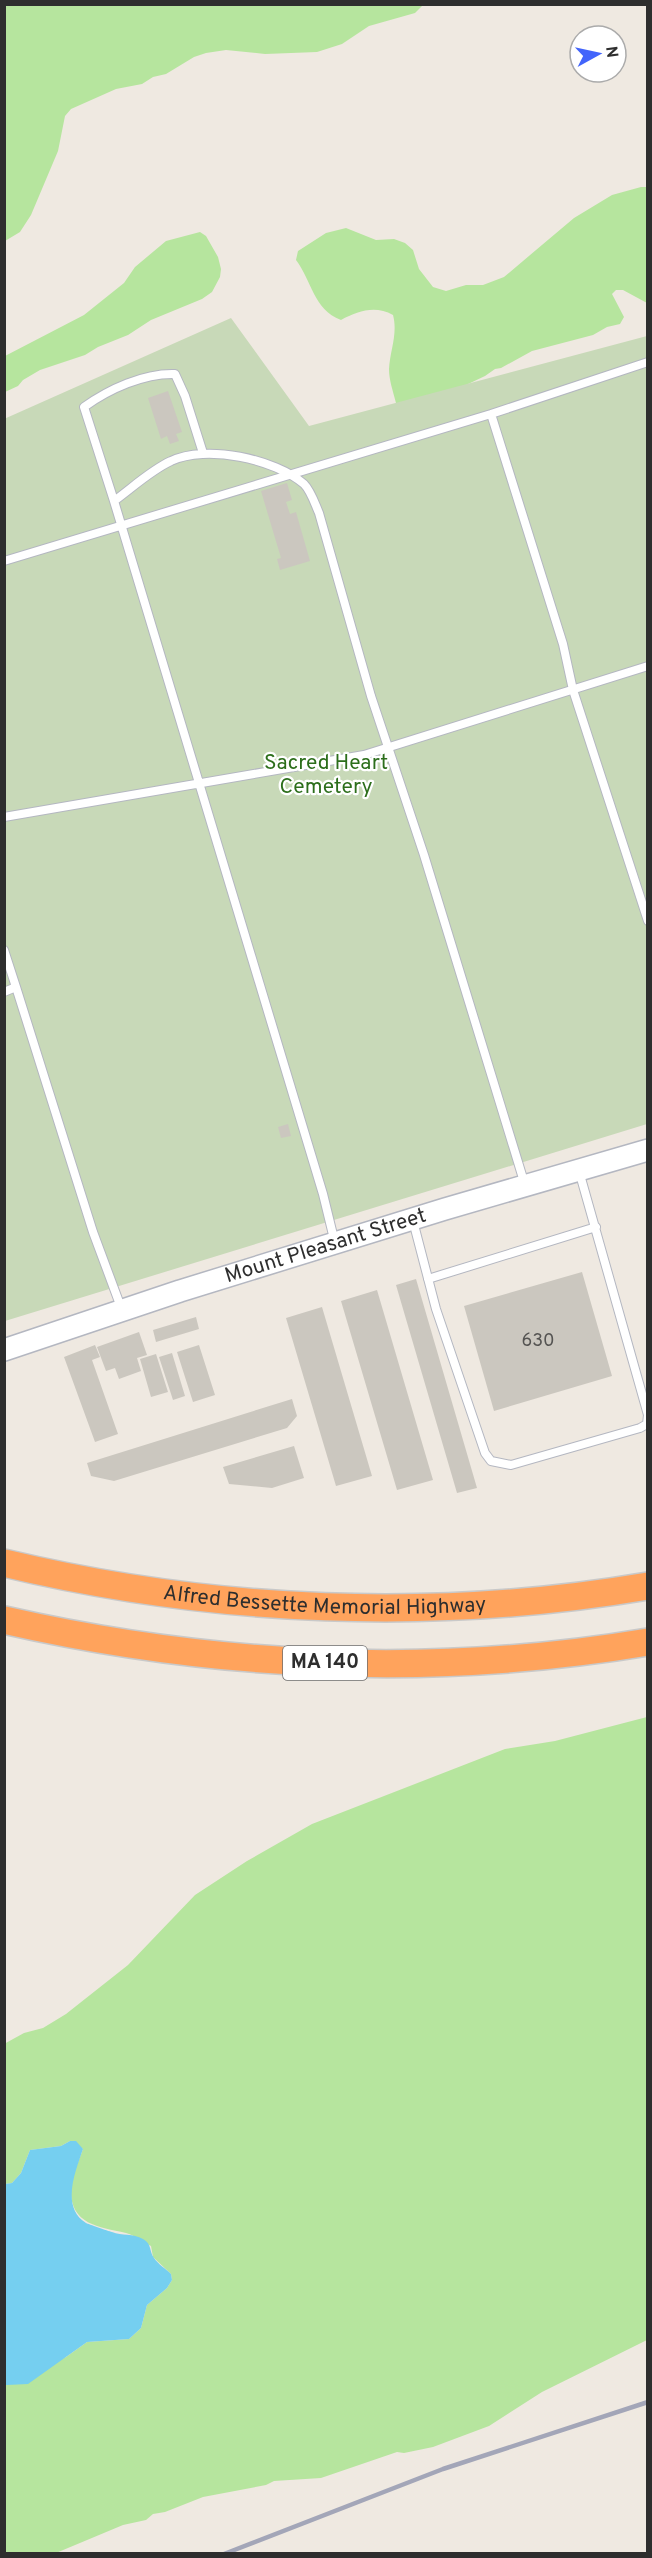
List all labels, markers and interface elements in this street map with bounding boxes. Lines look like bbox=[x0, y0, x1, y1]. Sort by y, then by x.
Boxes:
north arrow bbox=[568, 24, 628, 84]
text: N bbox=[600, 45, 622, 59]
park label: Sacred Heart Cemetery bbox=[264, 750, 388, 801]
street label: Mount Pleasant Street bbox=[222, 1202, 430, 1290]
house number: 630 bbox=[522, 1330, 554, 1353]
street label: Alfred Bessette Memorial Highway bbox=[162, 1579, 487, 1621]
road number: MA 140 bbox=[283, 1646, 367, 1680]

